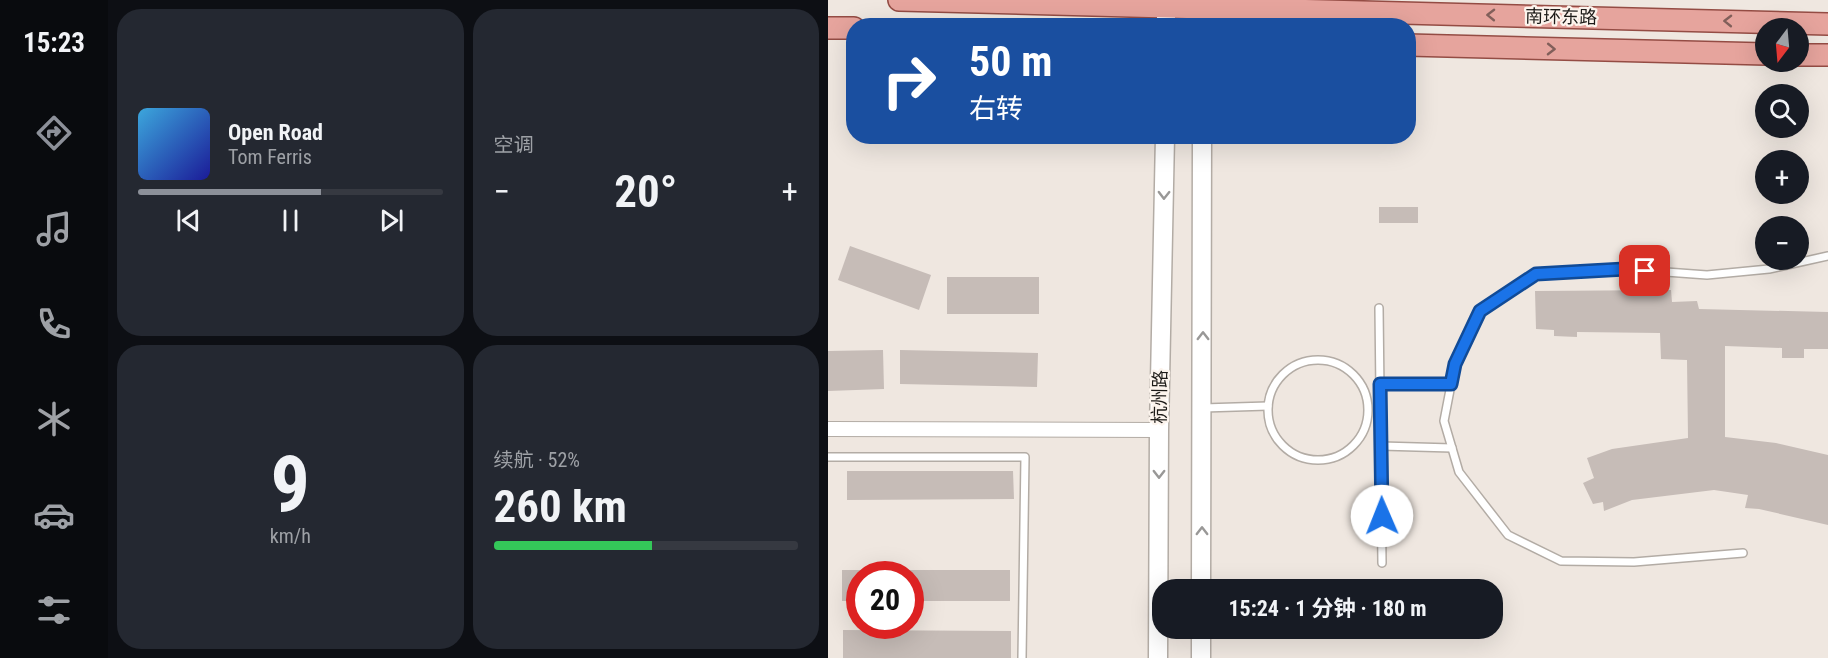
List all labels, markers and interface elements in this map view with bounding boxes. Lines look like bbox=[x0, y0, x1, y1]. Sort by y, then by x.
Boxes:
street label: 南环东路 bbox=[1525, 5, 1597, 28]
one-way arrow bbox=[1486, 9, 1495, 21]
one-way arrow bbox=[1723, 15, 1732, 27]
north arrow bbox=[1755, 18, 1809, 72]
map controls bbox=[1755, 18, 1809, 270]
text: 15:23 bbox=[23, 27, 85, 59]
text: 50 m bbox=[969, 37, 1052, 86]
icon: right bbox=[870, 42, 948, 120]
one-way arrow bbox=[1546, 42, 1555, 55]
button: search bbox=[1755, 84, 1809, 138]
text: 右转 bbox=[969, 93, 1023, 125]
icon: directions bbox=[33, 112, 75, 154]
text: Open Road bbox=[228, 120, 323, 145]
text: 空调 bbox=[494, 133, 534, 157]
text: Tom Ferris bbox=[228, 145, 312, 169]
button: + bbox=[1755, 150, 1809, 204]
text: 20° bbox=[614, 165, 677, 218]
text: − bbox=[494, 172, 510, 211]
text: + bbox=[782, 172, 798, 211]
one-way arrow bbox=[1157, 190, 1170, 199]
icon: previous bbox=[172, 204, 205, 237]
icon: pause bbox=[274, 204, 307, 237]
icon: next bbox=[375, 204, 408, 237]
icon: music bbox=[33, 208, 75, 250]
button: − bbox=[1755, 216, 1809, 270]
pin bbox=[1619, 245, 1670, 296]
icon: arrive bbox=[1628, 254, 1661, 287]
icon: phone bbox=[33, 303, 75, 345]
one-way arrow bbox=[1197, 332, 1209, 341]
street label: 杭州路 bbox=[1149, 370, 1170, 424]
icon: climate bbox=[33, 398, 75, 440]
text: 9 bbox=[271, 439, 310, 530]
text: 续航 · 52% bbox=[494, 448, 580, 472]
one-way arrow bbox=[1153, 469, 1165, 478]
text: 260 km bbox=[494, 480, 627, 533]
position arrow bbox=[1350, 484, 1414, 548]
icon: car bbox=[33, 494, 75, 536]
text: km/h bbox=[270, 524, 311, 548]
one-way arrow bbox=[1196, 527, 1208, 536]
speed limit sign: 20 bbox=[846, 561, 924, 639]
icon: filters bbox=[33, 589, 75, 631]
text: 15:24 · 1 分钟 · 180 m bbox=[1228, 596, 1427, 621]

